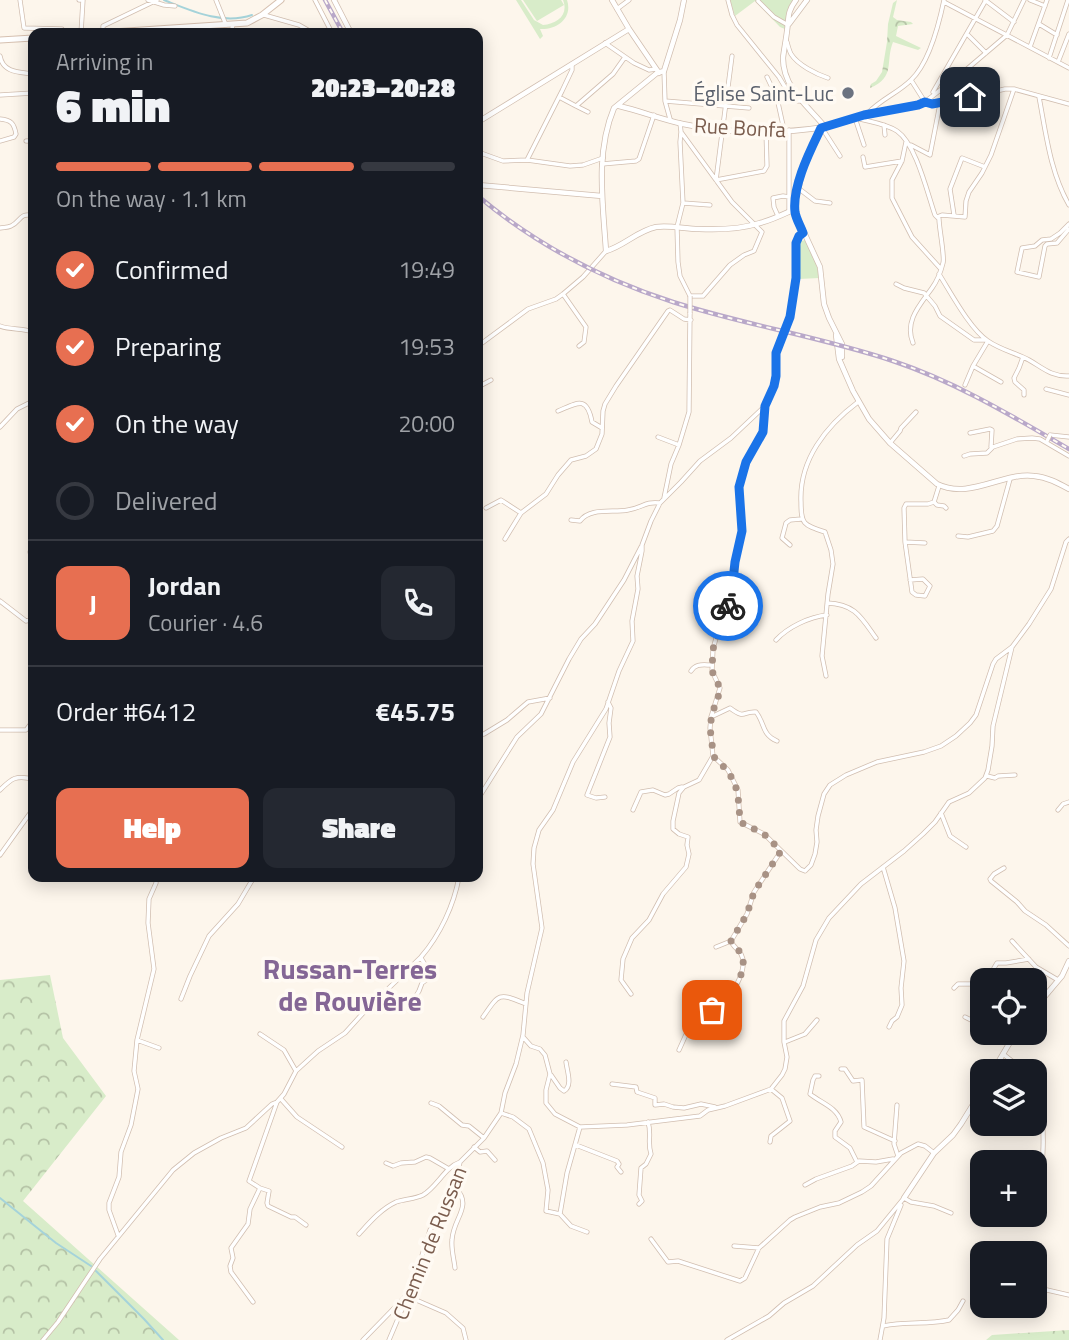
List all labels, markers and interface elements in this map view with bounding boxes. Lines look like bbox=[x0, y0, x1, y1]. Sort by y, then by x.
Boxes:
text: Arriving in bbox=[56, 44, 153, 79]
pin bbox=[940, 67, 1000, 127]
text: 20:23–20:28 bbox=[311, 68, 455, 107]
text: 6 min bbox=[56, 70, 170, 140]
place label: Église Saint-Luc bbox=[693, 77, 834, 109]
icon: home bbox=[951, 78, 989, 116]
marker: Église Saint-Luc bbox=[840, 85, 856, 101]
street label: Rue Bonfa bbox=[693, 109, 787, 145]
text: On the way · 1.1 km bbox=[56, 181, 247, 216]
text: Confirmed bbox=[115, 250, 229, 289]
icon: check bbox=[56, 251, 94, 289]
text: 19:49 bbox=[398, 252, 455, 287]
text: Preparing bbox=[115, 327, 221, 366]
icon: check bbox=[56, 328, 94, 366]
text: 19:53 bbox=[398, 329, 455, 364]
text: On the way bbox=[115, 404, 239, 443]
icon: check bbox=[56, 405, 94, 443]
text: 20:00 bbox=[398, 406, 455, 441]
text: Delivered bbox=[115, 481, 218, 520]
text: Jordan bbox=[148, 566, 221, 605]
button: phone bbox=[381, 566, 455, 640]
courier bbox=[693, 571, 763, 641]
text: J bbox=[89, 584, 97, 623]
icon: bike bbox=[709, 587, 747, 625]
text: Courier · 4.6 bbox=[148, 605, 263, 640]
text: Order #6412 bbox=[56, 692, 196, 731]
text: €45.75 bbox=[376, 692, 455, 731]
button: Help bbox=[56, 788, 249, 868]
button: Share bbox=[263, 788, 455, 868]
district label: Russan-Terres de Rouvière bbox=[263, 947, 437, 1022]
map controls bbox=[970, 968, 1047, 1318]
button: locate bbox=[970, 968, 1047, 1045]
pin bbox=[682, 980, 742, 1040]
icon: bag bbox=[693, 991, 731, 1029]
button: layers bbox=[970, 1059, 1047, 1136]
button: + bbox=[970, 1150, 1047, 1227]
street label: Chemin de Russan bbox=[384, 1161, 474, 1325]
button: − bbox=[970, 1241, 1047, 1318]

